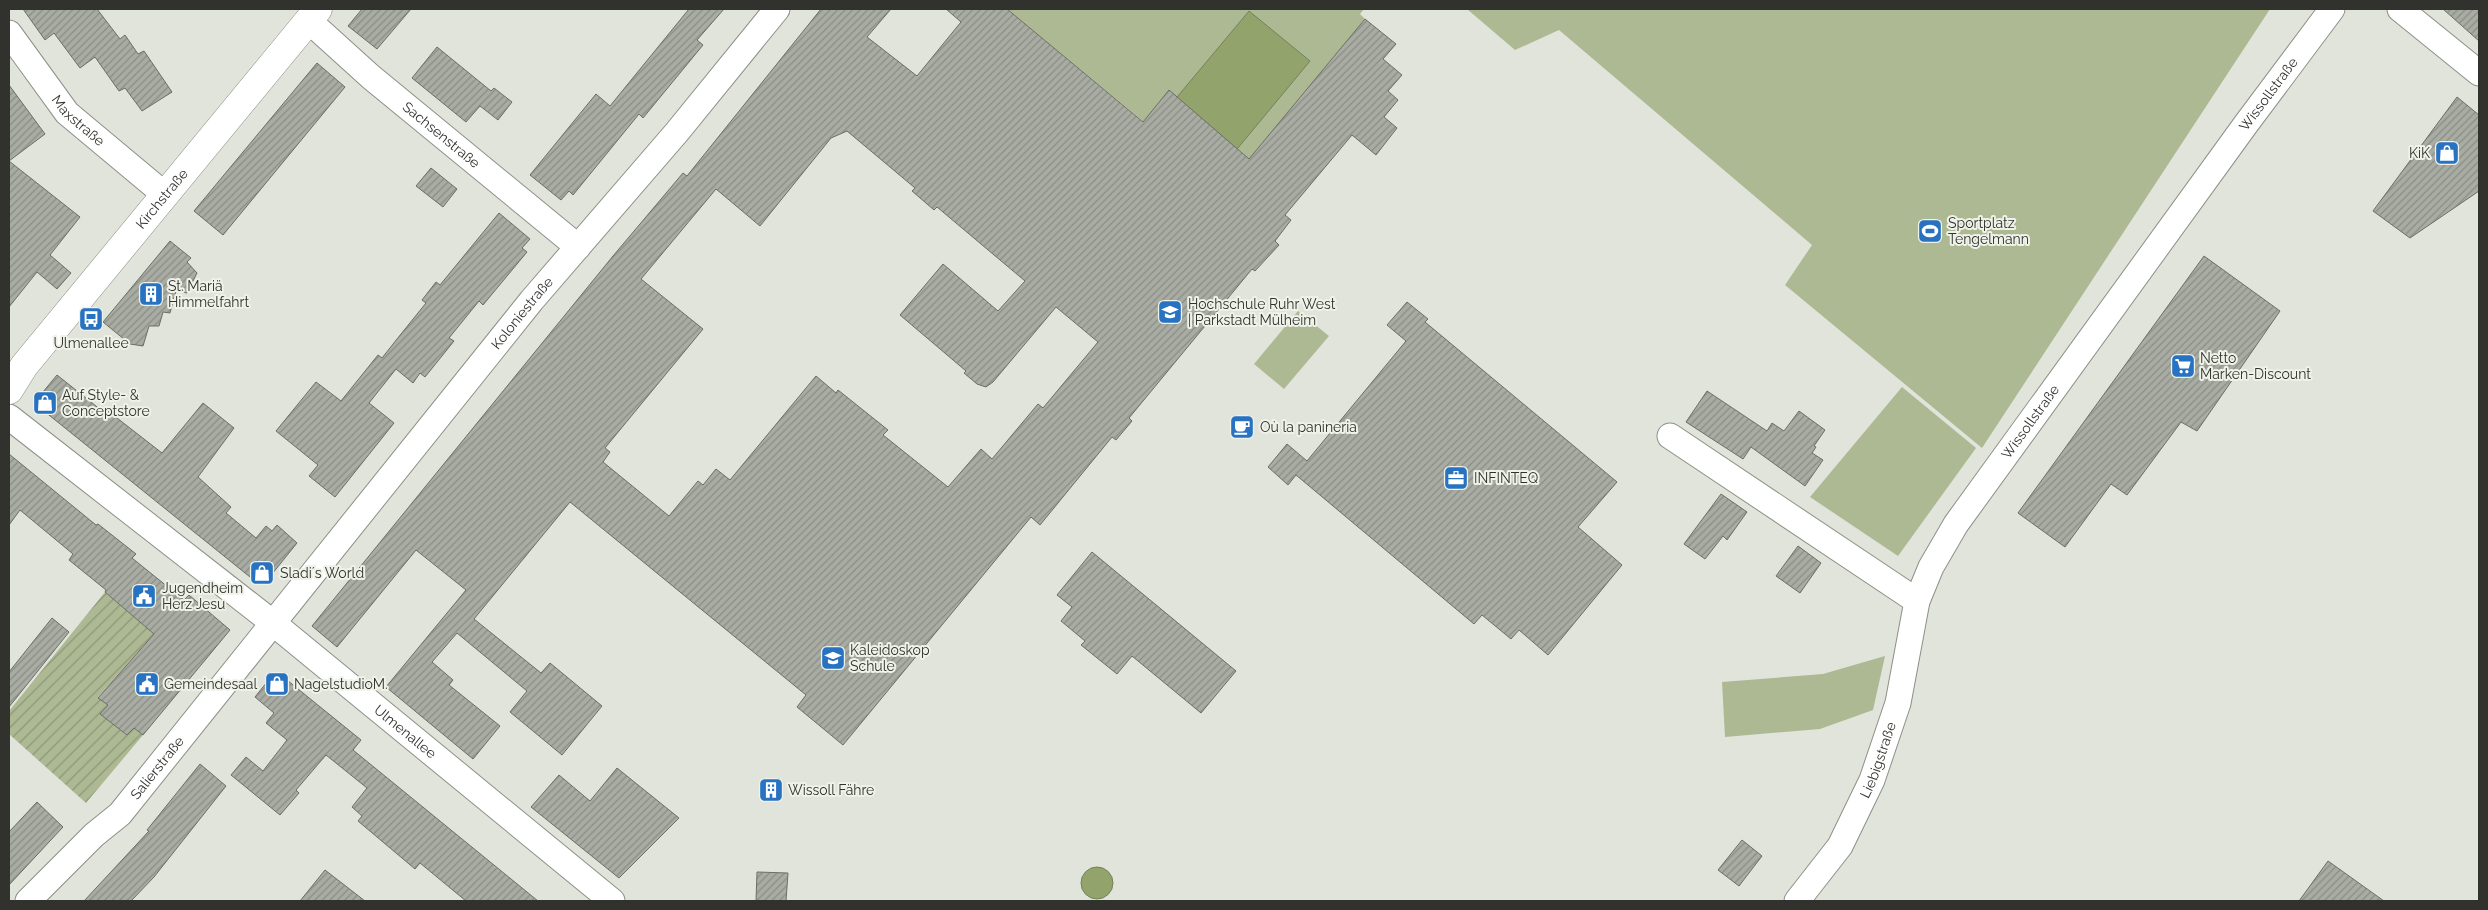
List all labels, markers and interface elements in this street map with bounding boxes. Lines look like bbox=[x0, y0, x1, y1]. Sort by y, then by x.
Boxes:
street label: Wissollstraße bbox=[2236, 54, 2301, 134]
street label: Maxstraße bbox=[49, 92, 108, 149]
street label: Sachsenstraße bbox=[400, 98, 483, 171]
shop icon: KiK bbox=[2434, 140, 2460, 166]
place label: KiK bbox=[2409, 145, 2430, 161]
street label: Kirchstraße bbox=[133, 166, 191, 232]
place label: Sportplatz Tengelmann bbox=[1948, 215, 2029, 247]
sports icon: Sportplatz Tengelmann bbox=[1917, 218, 1943, 244]
street label: Koloniestraße bbox=[488, 274, 556, 352]
place label: St. Mariä Himmelfahrt bbox=[168, 278, 249, 310]
building icon: St. Mariä Himmelfahrt bbox=[138, 281, 164, 307]
place label: Hochschule Ruhr West | Parkstadt Mülheim bbox=[1188, 296, 1336, 328]
school or university icon: Hochschule Ruhr West | Parkstadt Mülheim bbox=[1157, 299, 1183, 325]
bus stop icon: Ulmenallee bbox=[78, 306, 104, 332]
place label: Ulmenallee bbox=[53, 335, 129, 351]
place label: Netto Marken-Discount bbox=[2200, 350, 2311, 382]
supermarket icon: Netto Marken-Discount bbox=[2170, 353, 2196, 379]
street label: Wissollstraße bbox=[1998, 382, 2062, 462]
place label: Auf Style- & Conceptstore bbox=[62, 387, 150, 419]
shop icon: Auf Style- & Conceptstore bbox=[32, 390, 58, 416]
cafe icon: Où la panineria bbox=[1229, 414, 1255, 440]
place label: Où la panineria bbox=[1260, 419, 1357, 435]
office icon: INFINTEQ bbox=[1443, 465, 1469, 491]
place label: INFINTEQ bbox=[1474, 470, 1538, 486]
shop icon: Sladi´s World bbox=[249, 560, 275, 586]
place label: Sladi´s World bbox=[280, 565, 364, 581]
place label: Jugendheim Herz Jesu bbox=[162, 580, 243, 612]
public building icon: Jugendheim Herz Jesu bbox=[131, 583, 157, 609]
place label: Kaleidoskop Schule bbox=[850, 642, 930, 674]
school or university icon: Kaleidoskop Schule bbox=[820, 645, 846, 671]
public building icon: Gemeindesaal bbox=[134, 671, 160, 697]
shop icon: NagelstudioM. bbox=[264, 671, 290, 697]
place label: Gemeindesaal bbox=[164, 676, 257, 692]
place label: NagelstudioM. bbox=[294, 676, 388, 692]
street label: Ulmenallee bbox=[371, 701, 440, 762]
street label: Liebigstraße bbox=[1856, 720, 1899, 801]
street label: Salierstraße bbox=[127, 733, 187, 802]
building icon: Wissoll Fähre bbox=[758, 777, 784, 803]
place label: Wissoll Fähre bbox=[788, 782, 874, 798]

